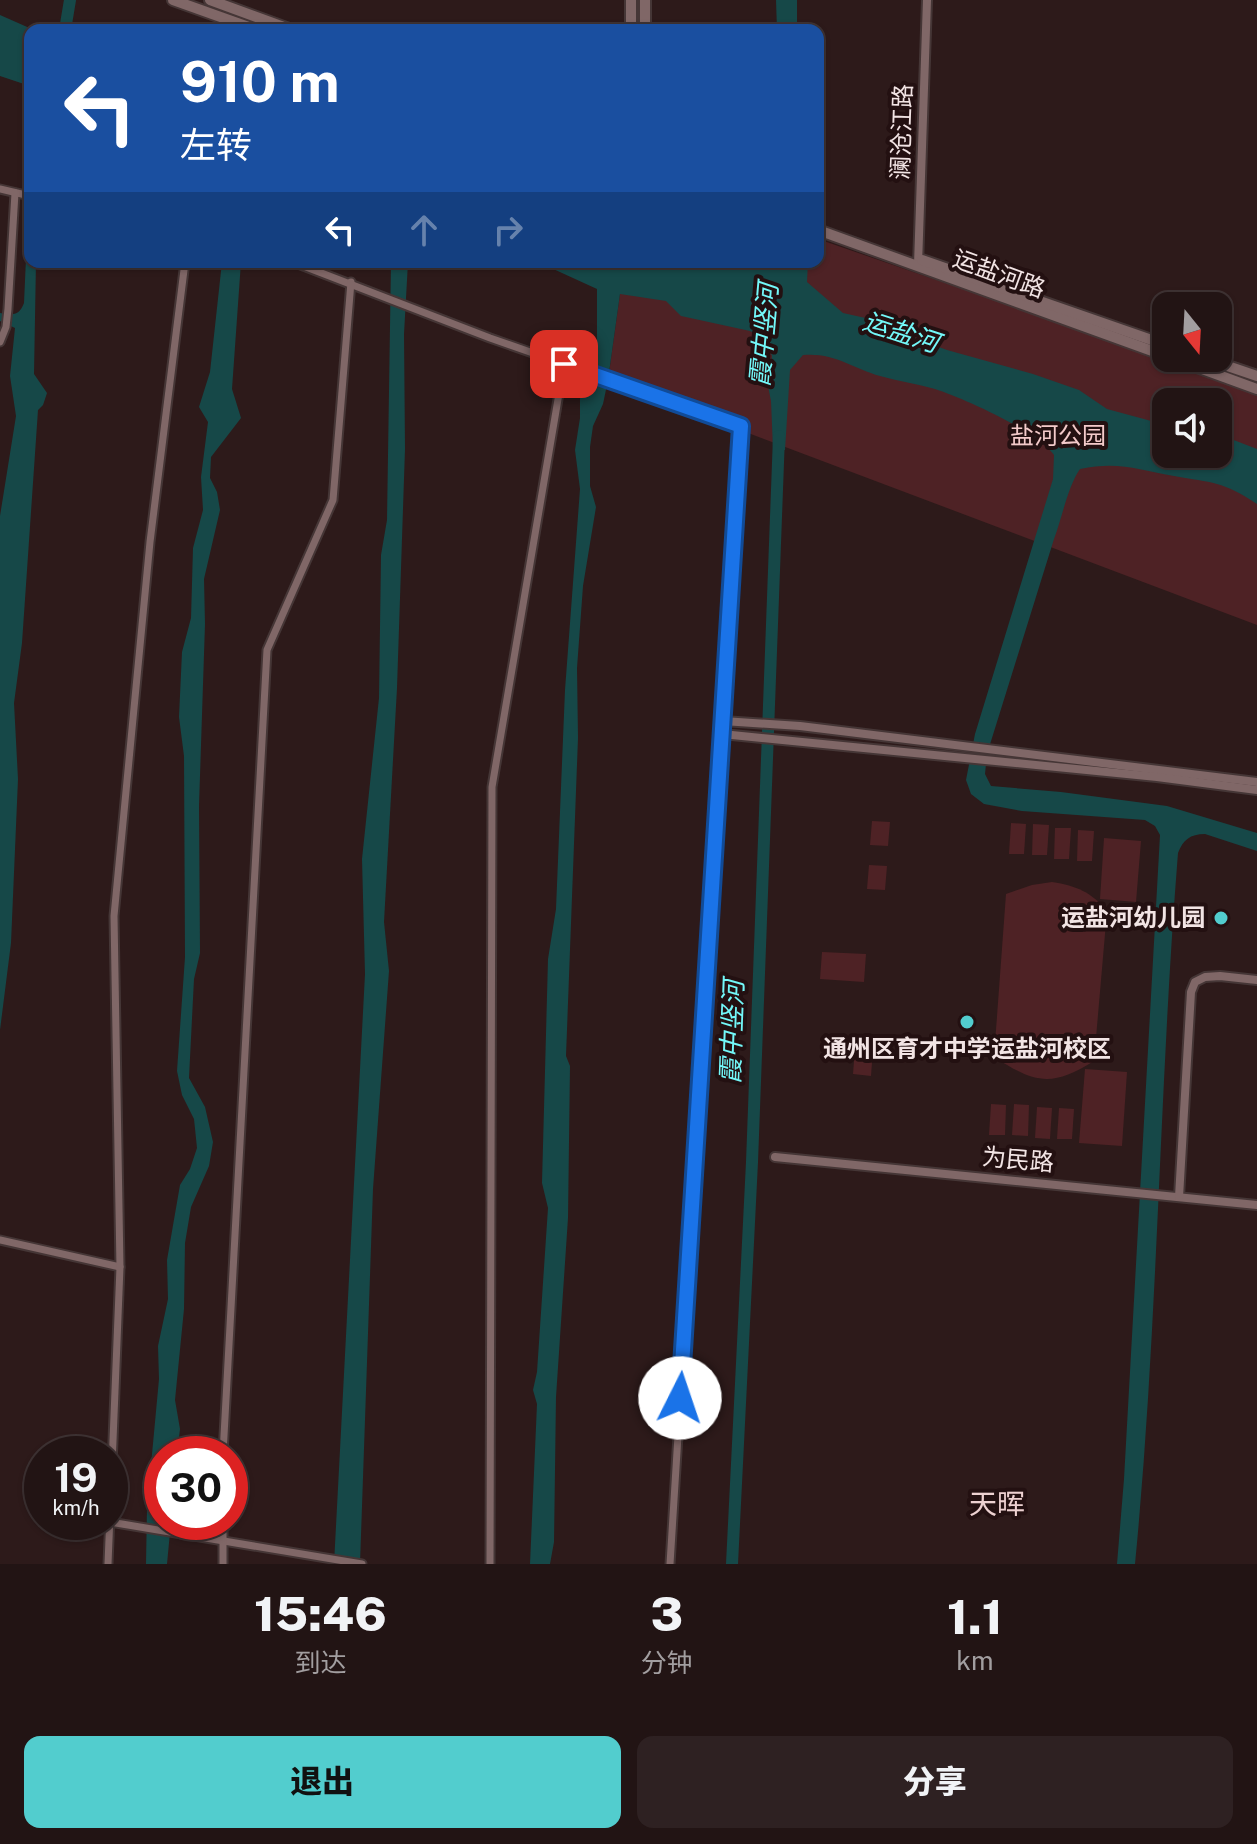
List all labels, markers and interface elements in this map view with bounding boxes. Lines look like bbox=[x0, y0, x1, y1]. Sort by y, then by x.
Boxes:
text: 910 m bbox=[180, 49, 340, 115]
icon: left bbox=[48, 56, 152, 160]
street label: 澜沧江路 bbox=[885, 84, 917, 180]
text: 左转 bbox=[180, 124, 252, 166]
icon: left bbox=[318, 208, 362, 252]
icon: ahead bbox=[402, 208, 446, 252]
icon: right bbox=[486, 208, 530, 252]
street label: 运盐河路 bbox=[949, 243, 1049, 303]
water label: 霞中竖河 bbox=[744, 277, 784, 388]
north arrow bbox=[1152, 292, 1232, 372]
map controls bbox=[1152, 292, 1232, 468]
water label: 运盐河 bbox=[859, 305, 948, 360]
pin bbox=[530, 330, 598, 398]
icon: arrive bbox=[542, 342, 586, 386]
button: sound bbox=[1152, 388, 1232, 468]
park label: 盐河公园 bbox=[1010, 421, 1106, 449]
place label: 运盐河幼儿园 bbox=[1061, 903, 1205, 931]
marker: 运盐河幼儿园 bbox=[1212, 909, 1230, 927]
water label: 霞中竖河 bbox=[714, 974, 749, 1084]
marker: 通州区育才中学运盐河校区 bbox=[958, 1013, 976, 1031]
place label: 通州区育才中学运盐河校区 bbox=[823, 1034, 1111, 1062]
street label: 为民路 bbox=[981, 1142, 1055, 1176]
position arrow bbox=[638, 1356, 722, 1440]
speed limit sign: 30 bbox=[144, 1436, 248, 1540]
text: 19 bbox=[54, 1454, 98, 1501]
district label: 天晖 bbox=[969, 1487, 1025, 1520]
text: km/h bbox=[52, 1496, 100, 1520]
text: 15:46 bbox=[254, 1585, 387, 1642]
text: 3 bbox=[650, 1585, 683, 1642]
text: 1.1 bbox=[947, 1588, 1003, 1645]
text: km bbox=[956, 1645, 993, 1676]
text: 到达 bbox=[294, 1647, 346, 1678]
text: 分钟 bbox=[641, 1647, 693, 1678]
button: 退出 bbox=[24, 1736, 621, 1828]
button: 分享 bbox=[637, 1736, 1233, 1828]

